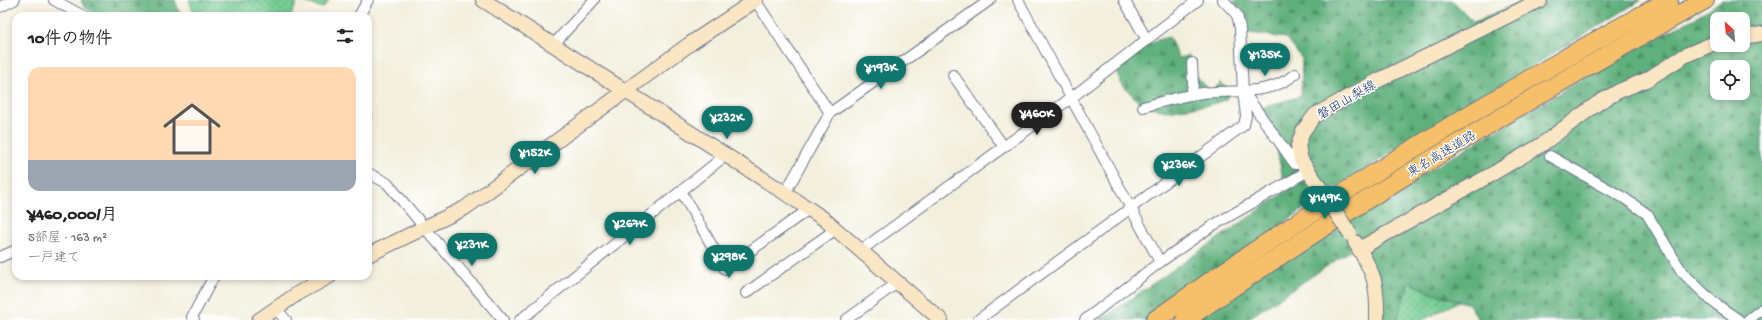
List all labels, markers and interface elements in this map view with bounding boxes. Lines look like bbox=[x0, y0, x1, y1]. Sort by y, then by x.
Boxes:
north arrow bbox=[1710, 12, 1750, 52]
map controls bbox=[1710, 12, 1750, 100]
icon: filters bbox=[334, 25, 356, 47]
text: 10件の物件 bbox=[28, 30, 113, 50]
pin: ¥135K bbox=[1237, 43, 1293, 77]
text: ¥135K bbox=[1249, 48, 1281, 63]
pin: ¥193K bbox=[853, 56, 909, 90]
button: locate bbox=[1710, 60, 1750, 100]
text: ¥193K bbox=[865, 61, 897, 76]
street label: 磐田山梨線 bbox=[1315, 78, 1380, 124]
icon: home bbox=[156, 93, 228, 165]
pin: ¥460K bbox=[1009, 102, 1065, 136]
pin: ¥232K bbox=[699, 106, 755, 140]
text: ¥460K bbox=[1020, 107, 1054, 122]
text: ¥232K bbox=[711, 111, 743, 126]
street label: 東名高速道路 bbox=[1405, 129, 1480, 182]
pin: ¥152K bbox=[507, 141, 563, 175]
text: ¥152K bbox=[519, 146, 551, 161]
pin: ¥236K bbox=[1151, 153, 1207, 187]
text: ¥236K bbox=[1163, 158, 1195, 173]
pin: ¥149K bbox=[1297, 186, 1353, 220]
text: ¥149K bbox=[1309, 191, 1341, 206]
text: ¥460,000/月 bbox=[28, 206, 118, 226]
pin: ¥267K bbox=[602, 212, 658, 246]
text: ¥267K bbox=[614, 217, 646, 232]
text: 5部屋 · 163 m² bbox=[28, 231, 107, 246]
pin: ¥231K bbox=[444, 233, 500, 267]
text: ¥231K bbox=[456, 238, 488, 253]
pin: ¥298K bbox=[701, 245, 757, 279]
text: ¥298K bbox=[712, 250, 746, 265]
text: 一戸建て bbox=[28, 251, 80, 266]

